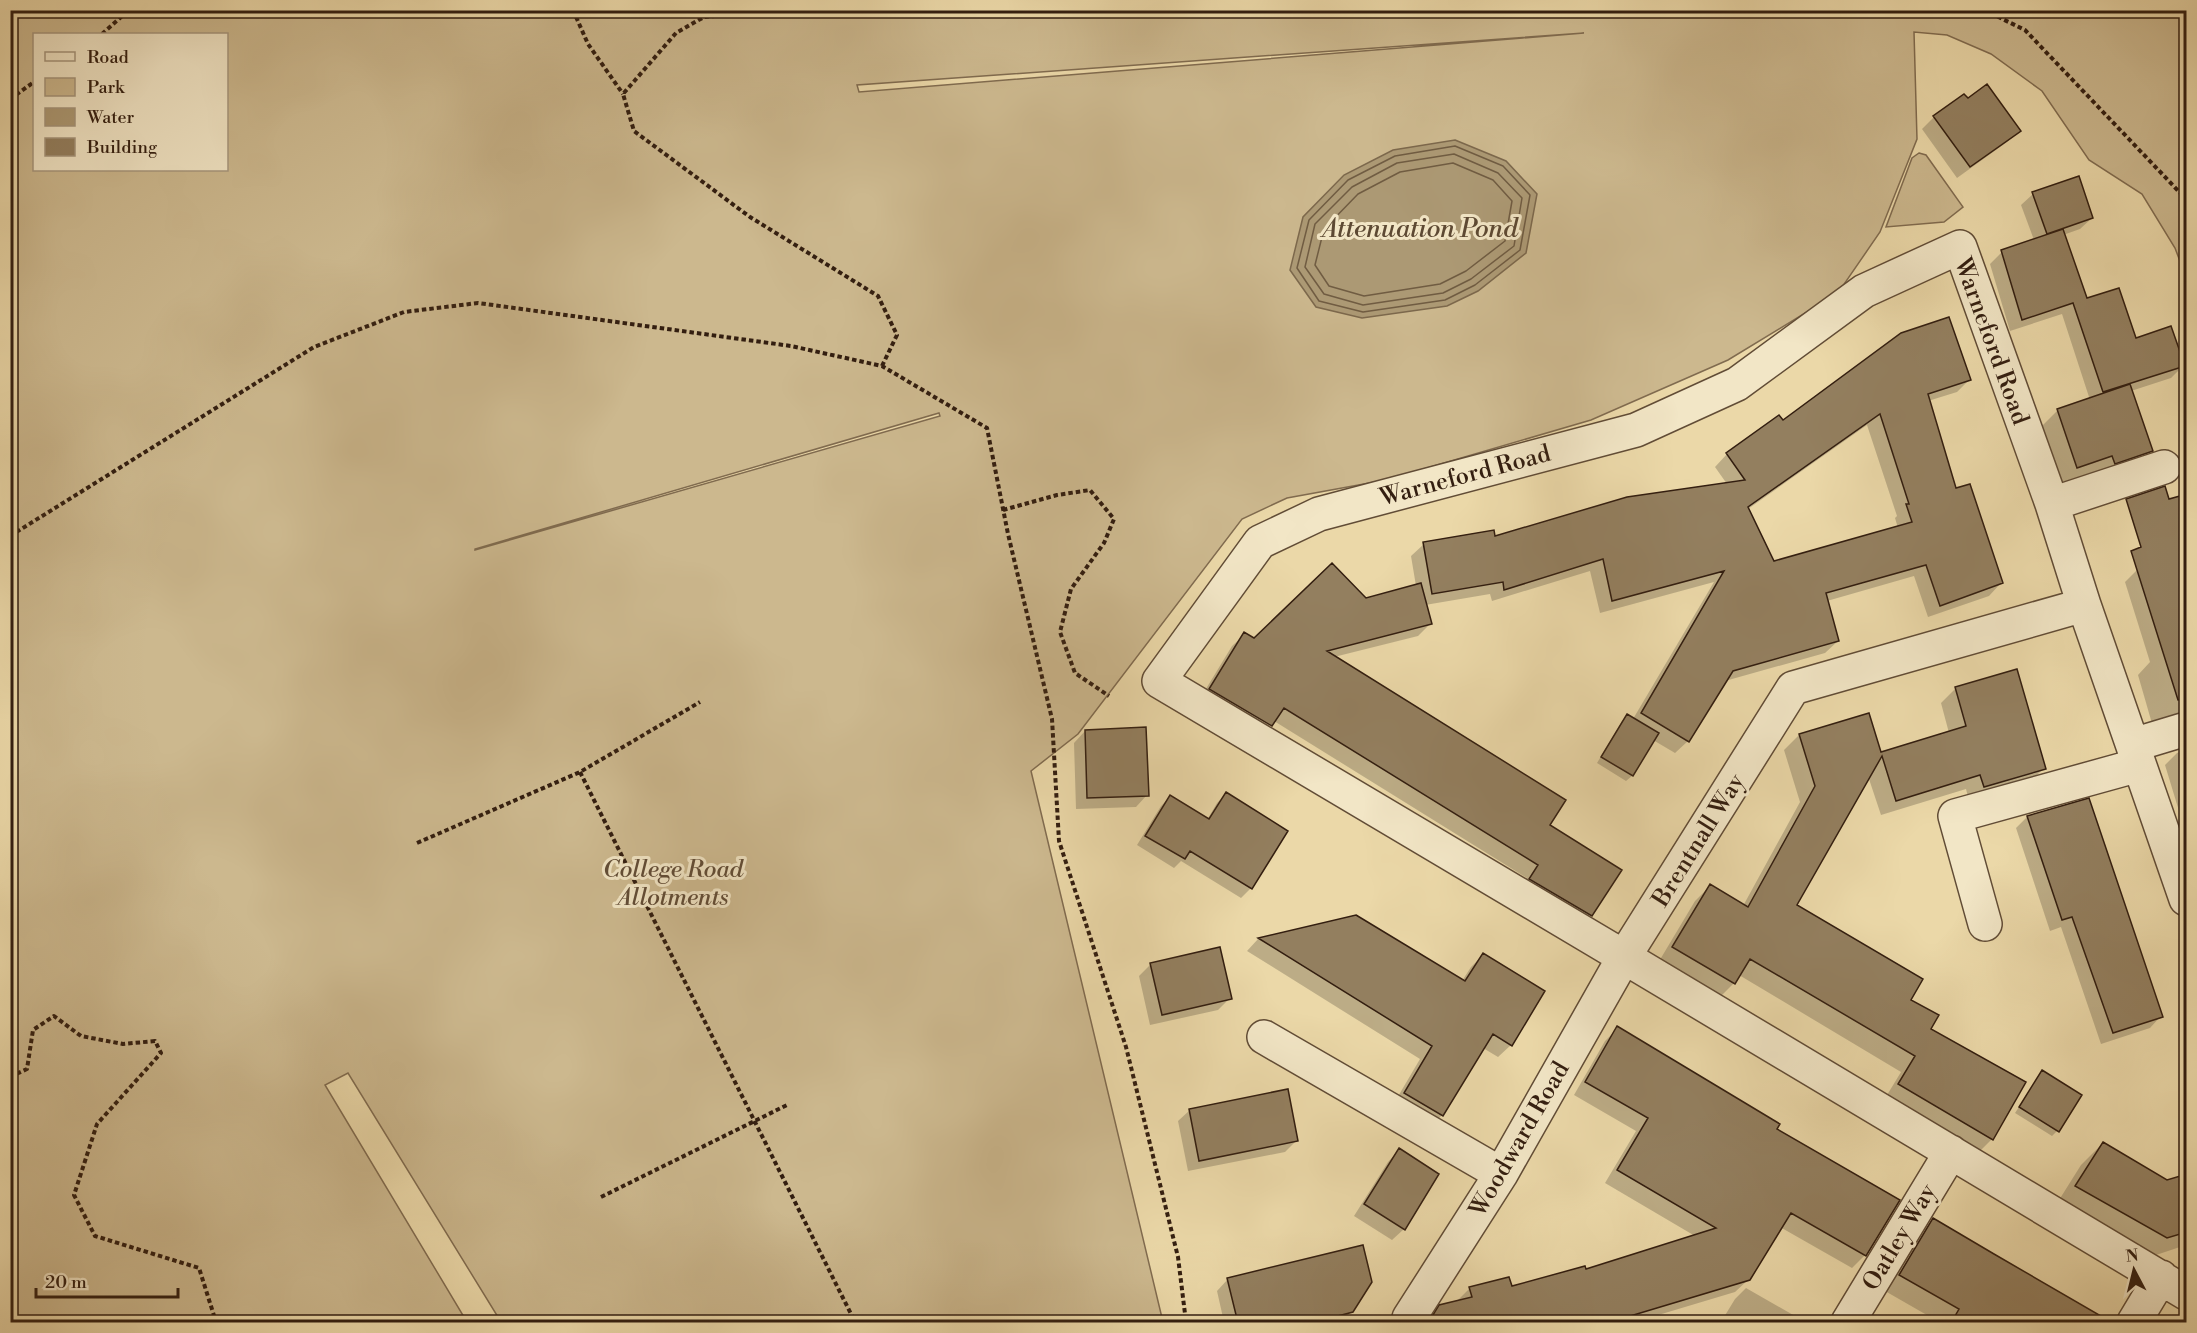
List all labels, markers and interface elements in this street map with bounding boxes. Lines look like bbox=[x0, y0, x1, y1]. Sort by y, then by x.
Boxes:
legend bbox=[33, 33, 228, 171]
text: Road bbox=[87, 46, 130, 69]
text: Park bbox=[87, 76, 126, 99]
text: Water bbox=[86, 106, 135, 129]
text: Building bbox=[86, 136, 158, 159]
water label: Attenuation Pond bbox=[1319, 213, 1519, 245]
street label: Warneford Road bbox=[1947, 253, 2035, 429]
street label: Warneford Road bbox=[1376, 439, 1554, 513]
street label: Brentnall Way bbox=[1645, 768, 1752, 914]
park label: College Road Allotments bbox=[603, 855, 745, 913]
street label: Woodward Road bbox=[1463, 1056, 1577, 1223]
street label: Oatley Way bbox=[1856, 1178, 1944, 1296]
north arrow bbox=[2104, 1240, 2164, 1300]
text: N bbox=[2125, 1245, 2140, 1267]
scale bar bbox=[36, 1261, 178, 1299]
text: 20 m bbox=[45, 1271, 87, 1294]

